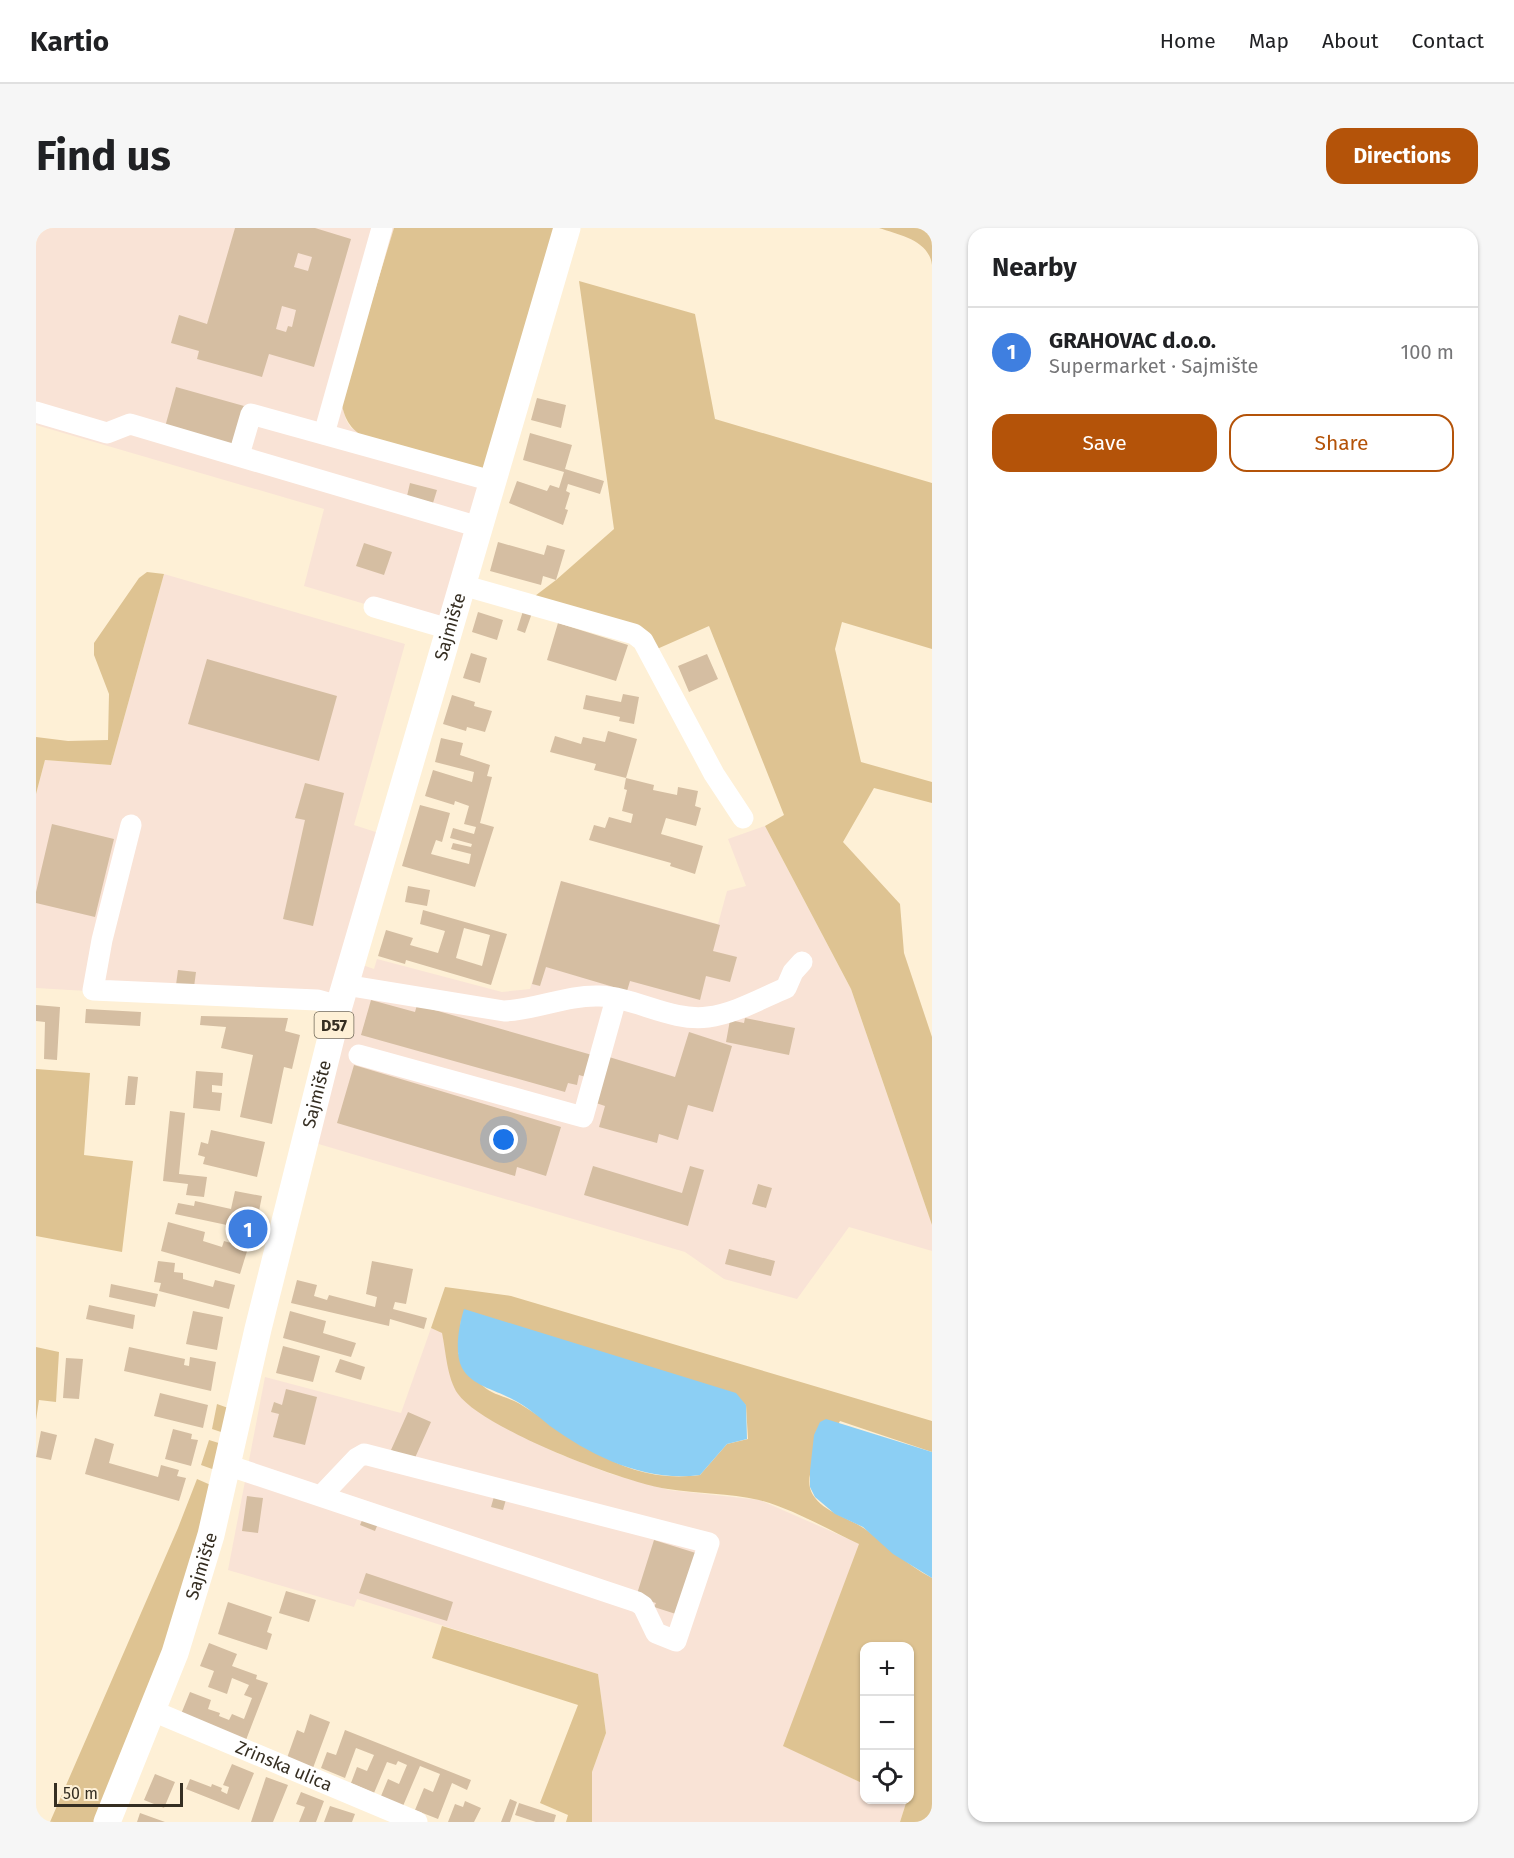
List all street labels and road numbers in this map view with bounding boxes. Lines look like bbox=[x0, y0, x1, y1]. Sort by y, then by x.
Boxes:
street label: Sajmište bbox=[430, 590, 470, 663]
road number: D57 bbox=[314, 1012, 354, 1038]
street label: Sajmište bbox=[298, 1058, 336, 1130]
street label: Sajmište bbox=[181, 1530, 222, 1603]
street label: Zrinska ulica bbox=[232, 1736, 336, 1796]

